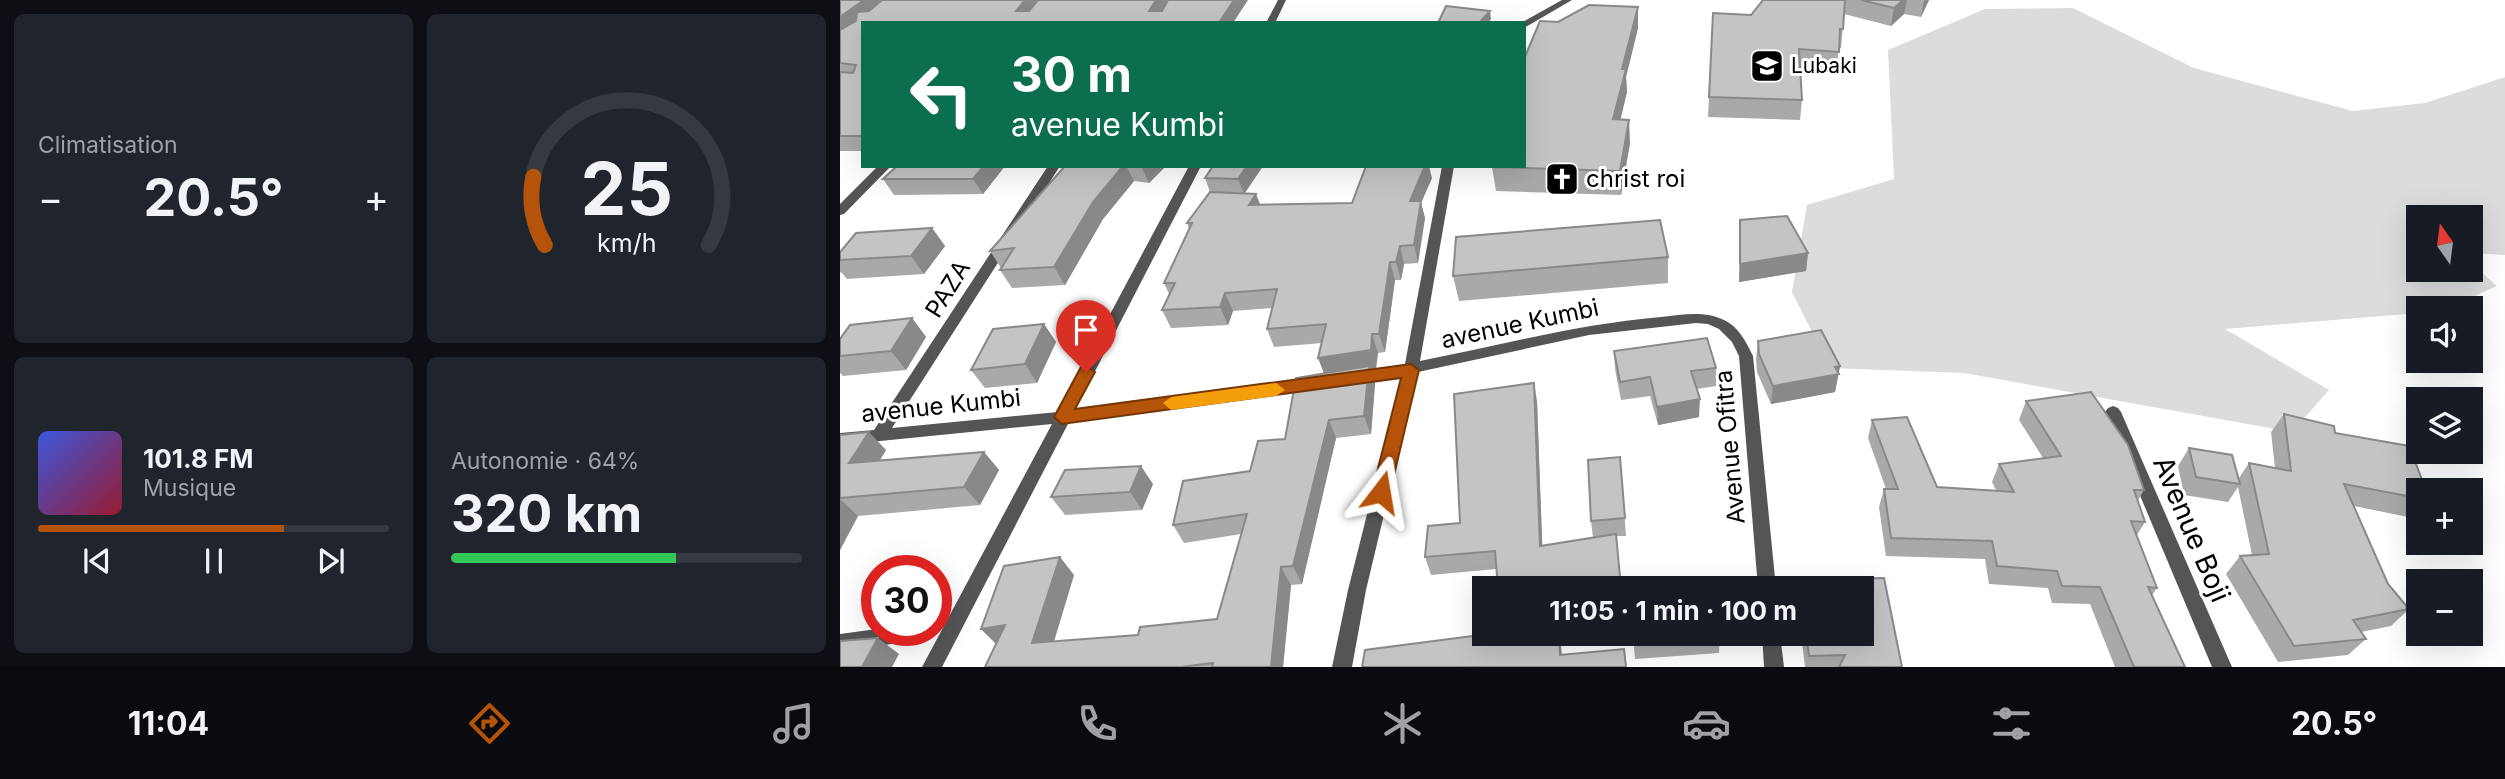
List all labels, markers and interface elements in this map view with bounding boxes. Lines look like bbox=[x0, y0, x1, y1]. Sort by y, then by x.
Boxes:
text: 30 m bbox=[1011, 45, 1132, 104]
school or university icon: Lubaki bbox=[1748, 47, 1786, 85]
icon: left bbox=[896, 49, 987, 140]
place label: Lubaki bbox=[1791, 53, 1857, 78]
text: avenue Kumbi bbox=[1011, 105, 1225, 144]
text: Climatisation bbox=[38, 131, 178, 159]
text: 25 bbox=[580, 144, 673, 233]
church icon: christ roi bbox=[1543, 160, 1581, 198]
place label: christ roi bbox=[1586, 164, 1685, 193]
text: 20.5° bbox=[143, 166, 284, 229]
text: − bbox=[38, 175, 63, 221]
text: + bbox=[364, 175, 389, 221]
north arrow bbox=[2406, 205, 2483, 282]
map controls bbox=[2406, 205, 2483, 646]
text: km/h bbox=[597, 227, 656, 257]
street label: PAZA bbox=[919, 255, 976, 323]
street label: avenue Kumbi bbox=[1438, 293, 1601, 354]
button: sound bbox=[2406, 296, 2483, 373]
pin bbox=[1056, 300, 1116, 372]
icon: arrive bbox=[1067, 311, 1105, 349]
street label: Avenue Ofitra bbox=[1708, 369, 1751, 525]
street label: avenue Kumbi bbox=[860, 383, 1022, 428]
button: layers bbox=[2406, 387, 2483, 464]
text: 101.8 FM bbox=[143, 443, 253, 474]
text: Autonomie · 64% bbox=[451, 447, 639, 475]
street label: Avenue Boji bbox=[2146, 451, 2238, 607]
position arrow bbox=[1344, 455, 1418, 529]
text: Musique bbox=[143, 474, 236, 502]
button: + bbox=[2406, 478, 2483, 555]
text: 320 km bbox=[451, 482, 642, 545]
icon: previous bbox=[78, 542, 116, 580]
icon: pause bbox=[195, 542, 233, 580]
icon: next bbox=[312, 542, 350, 580]
speed limit sign: 30 bbox=[861, 555, 952, 646]
button: − bbox=[2406, 569, 2483, 646]
text: 11:05 · 1 min · 100 m bbox=[1549, 595, 1797, 626]
icon: directions bbox=[465, 699, 514, 748]
icon: music bbox=[769, 699, 818, 748]
icon: phone bbox=[1073, 699, 1122, 748]
icon: climate bbox=[1378, 699, 1427, 748]
icon: car bbox=[1682, 699, 1731, 748]
icon: filters bbox=[1987, 699, 2036, 748]
text: 11:04 bbox=[128, 704, 209, 743]
text: 20.5° bbox=[2291, 704, 2377, 743]

